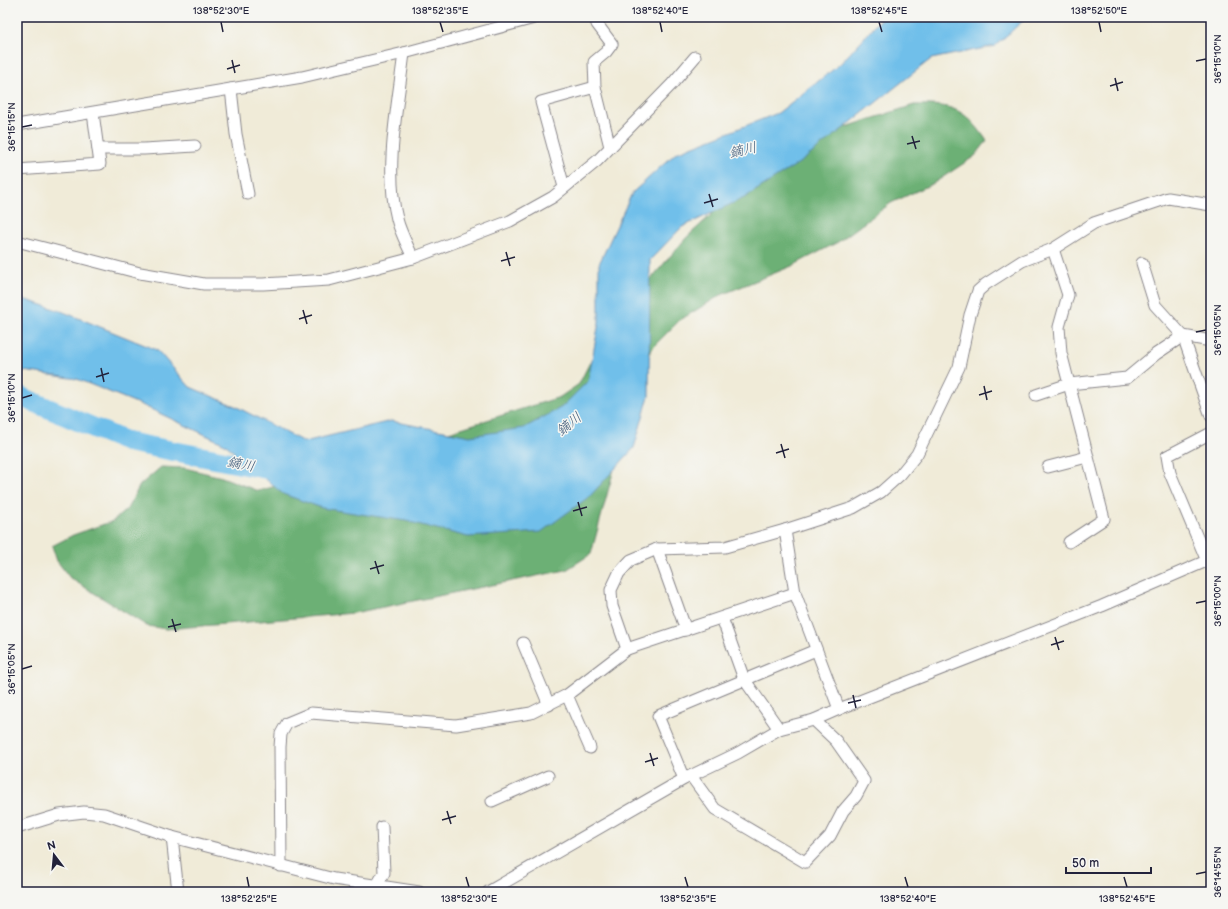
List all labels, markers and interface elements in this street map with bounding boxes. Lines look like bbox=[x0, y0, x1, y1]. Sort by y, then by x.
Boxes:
text: 138°52'30"E bbox=[193, 5, 250, 17]
text: 138°52'35"E bbox=[412, 5, 469, 17]
text: 138°52'40"E bbox=[632, 5, 689, 17]
text: 138°52'45"E bbox=[851, 5, 908, 17]
text: 138°52'50"E bbox=[1071, 5, 1128, 17]
text: 36°15'10"N bbox=[1212, 34, 1224, 84]
text: 36°15'15"N bbox=[6, 102, 18, 152]
water label: 鏑川 bbox=[727, 139, 759, 161]
text: 36°15'05"N bbox=[1212, 304, 1224, 356]
text: 36°15'10"N bbox=[6, 373, 18, 423]
water label: 鏑川 bbox=[553, 409, 585, 439]
water label: 鏑川 bbox=[226, 453, 256, 475]
text: 36°15'00"N bbox=[1212, 575, 1224, 627]
text: 36°15'05"N bbox=[6, 643, 18, 695]
north arrow bbox=[34, 835, 74, 875]
text: N bbox=[46, 838, 57, 853]
text: 36°14'55"N bbox=[1212, 846, 1224, 898]
scale bar bbox=[1066, 849, 1151, 875]
text: 50 m bbox=[1072, 856, 1099, 871]
text: 138°52'25"E bbox=[221, 893, 278, 905]
text: 138°52'30"E bbox=[441, 893, 498, 905]
text: 138°52'35"E bbox=[660, 893, 717, 905]
text: 138°52'40"E bbox=[880, 893, 937, 905]
text: 138°52'45"E bbox=[1099, 893, 1156, 905]

